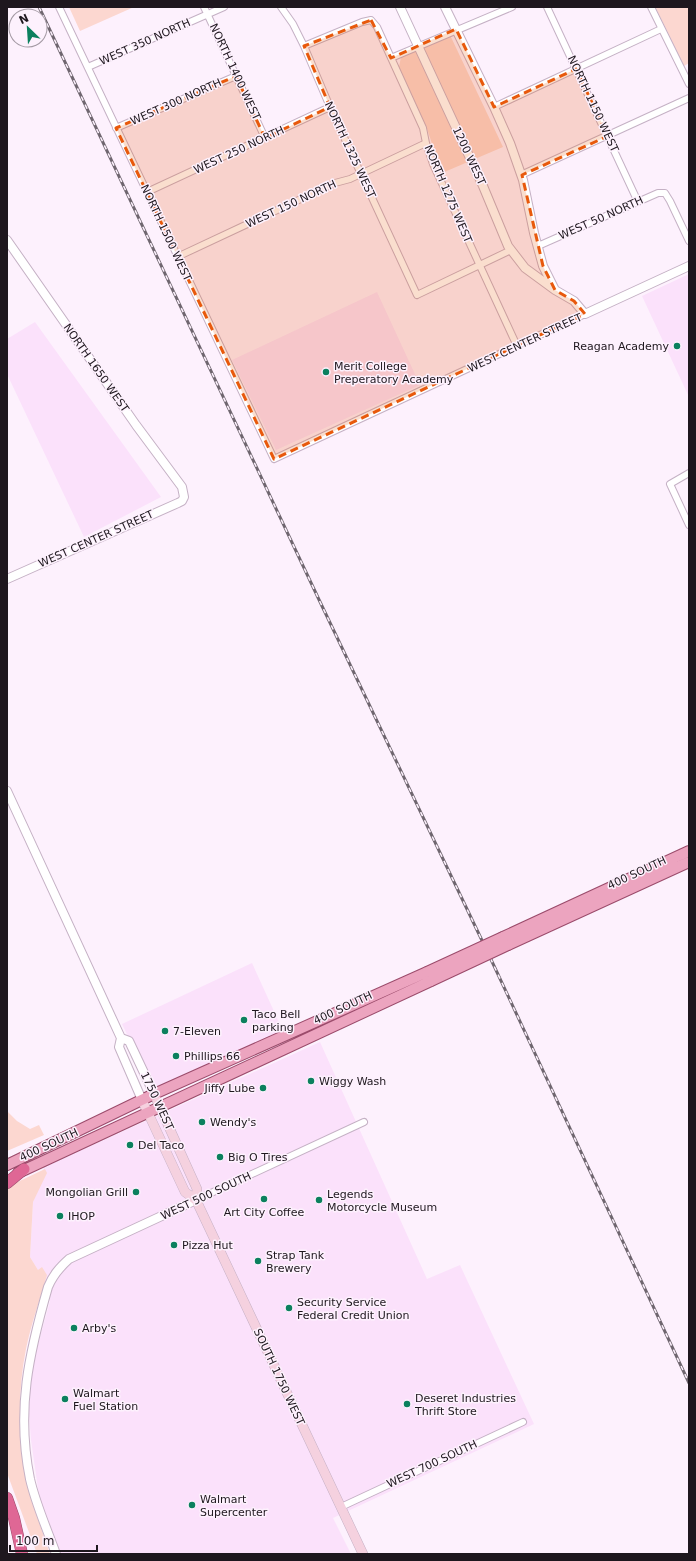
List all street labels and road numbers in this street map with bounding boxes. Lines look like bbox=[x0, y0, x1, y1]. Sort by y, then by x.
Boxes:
street label: WEST 350 NORTH bbox=[97, 16, 193, 68]
street label: NORTH 1400 WEST bbox=[207, 22, 263, 123]
street label: NORTH 1150 WEST bbox=[565, 54, 621, 155]
street label: WEST 300 NORTH bbox=[128, 76, 224, 128]
street label: NORTH 1325 WEST bbox=[322, 100, 378, 201]
street label: WEST 250 NORTH bbox=[192, 123, 286, 177]
street label: 1200 WEST bbox=[450, 125, 488, 188]
street label: NORTH 1275 WEST bbox=[421, 143, 475, 245]
street label: WEST 150 NORTH bbox=[244, 177, 338, 231]
street label: NORTH 1500 WEST bbox=[138, 183, 194, 284]
street label: WEST 50 NORTH bbox=[557, 194, 645, 242]
street label: WEST CENTER STREET bbox=[466, 311, 584, 375]
street label: NORTH 1650 WEST bbox=[60, 321, 132, 415]
street label: WEST CENTER STREET bbox=[36, 508, 156, 570]
street label: 400 SOUTH bbox=[606, 854, 668, 892]
street label: 400 SOUTH bbox=[312, 989, 374, 1027]
street label: 1750 WEST bbox=[138, 1070, 176, 1133]
street label: 400 SOUTH bbox=[18, 1126, 80, 1164]
street label: WEST 500 SOUTH bbox=[159, 1169, 253, 1223]
street label: SOUTH 1750 WEST bbox=[251, 1327, 307, 1428]
street label: WEST 700 SOUTH bbox=[385, 1437, 479, 1491]

